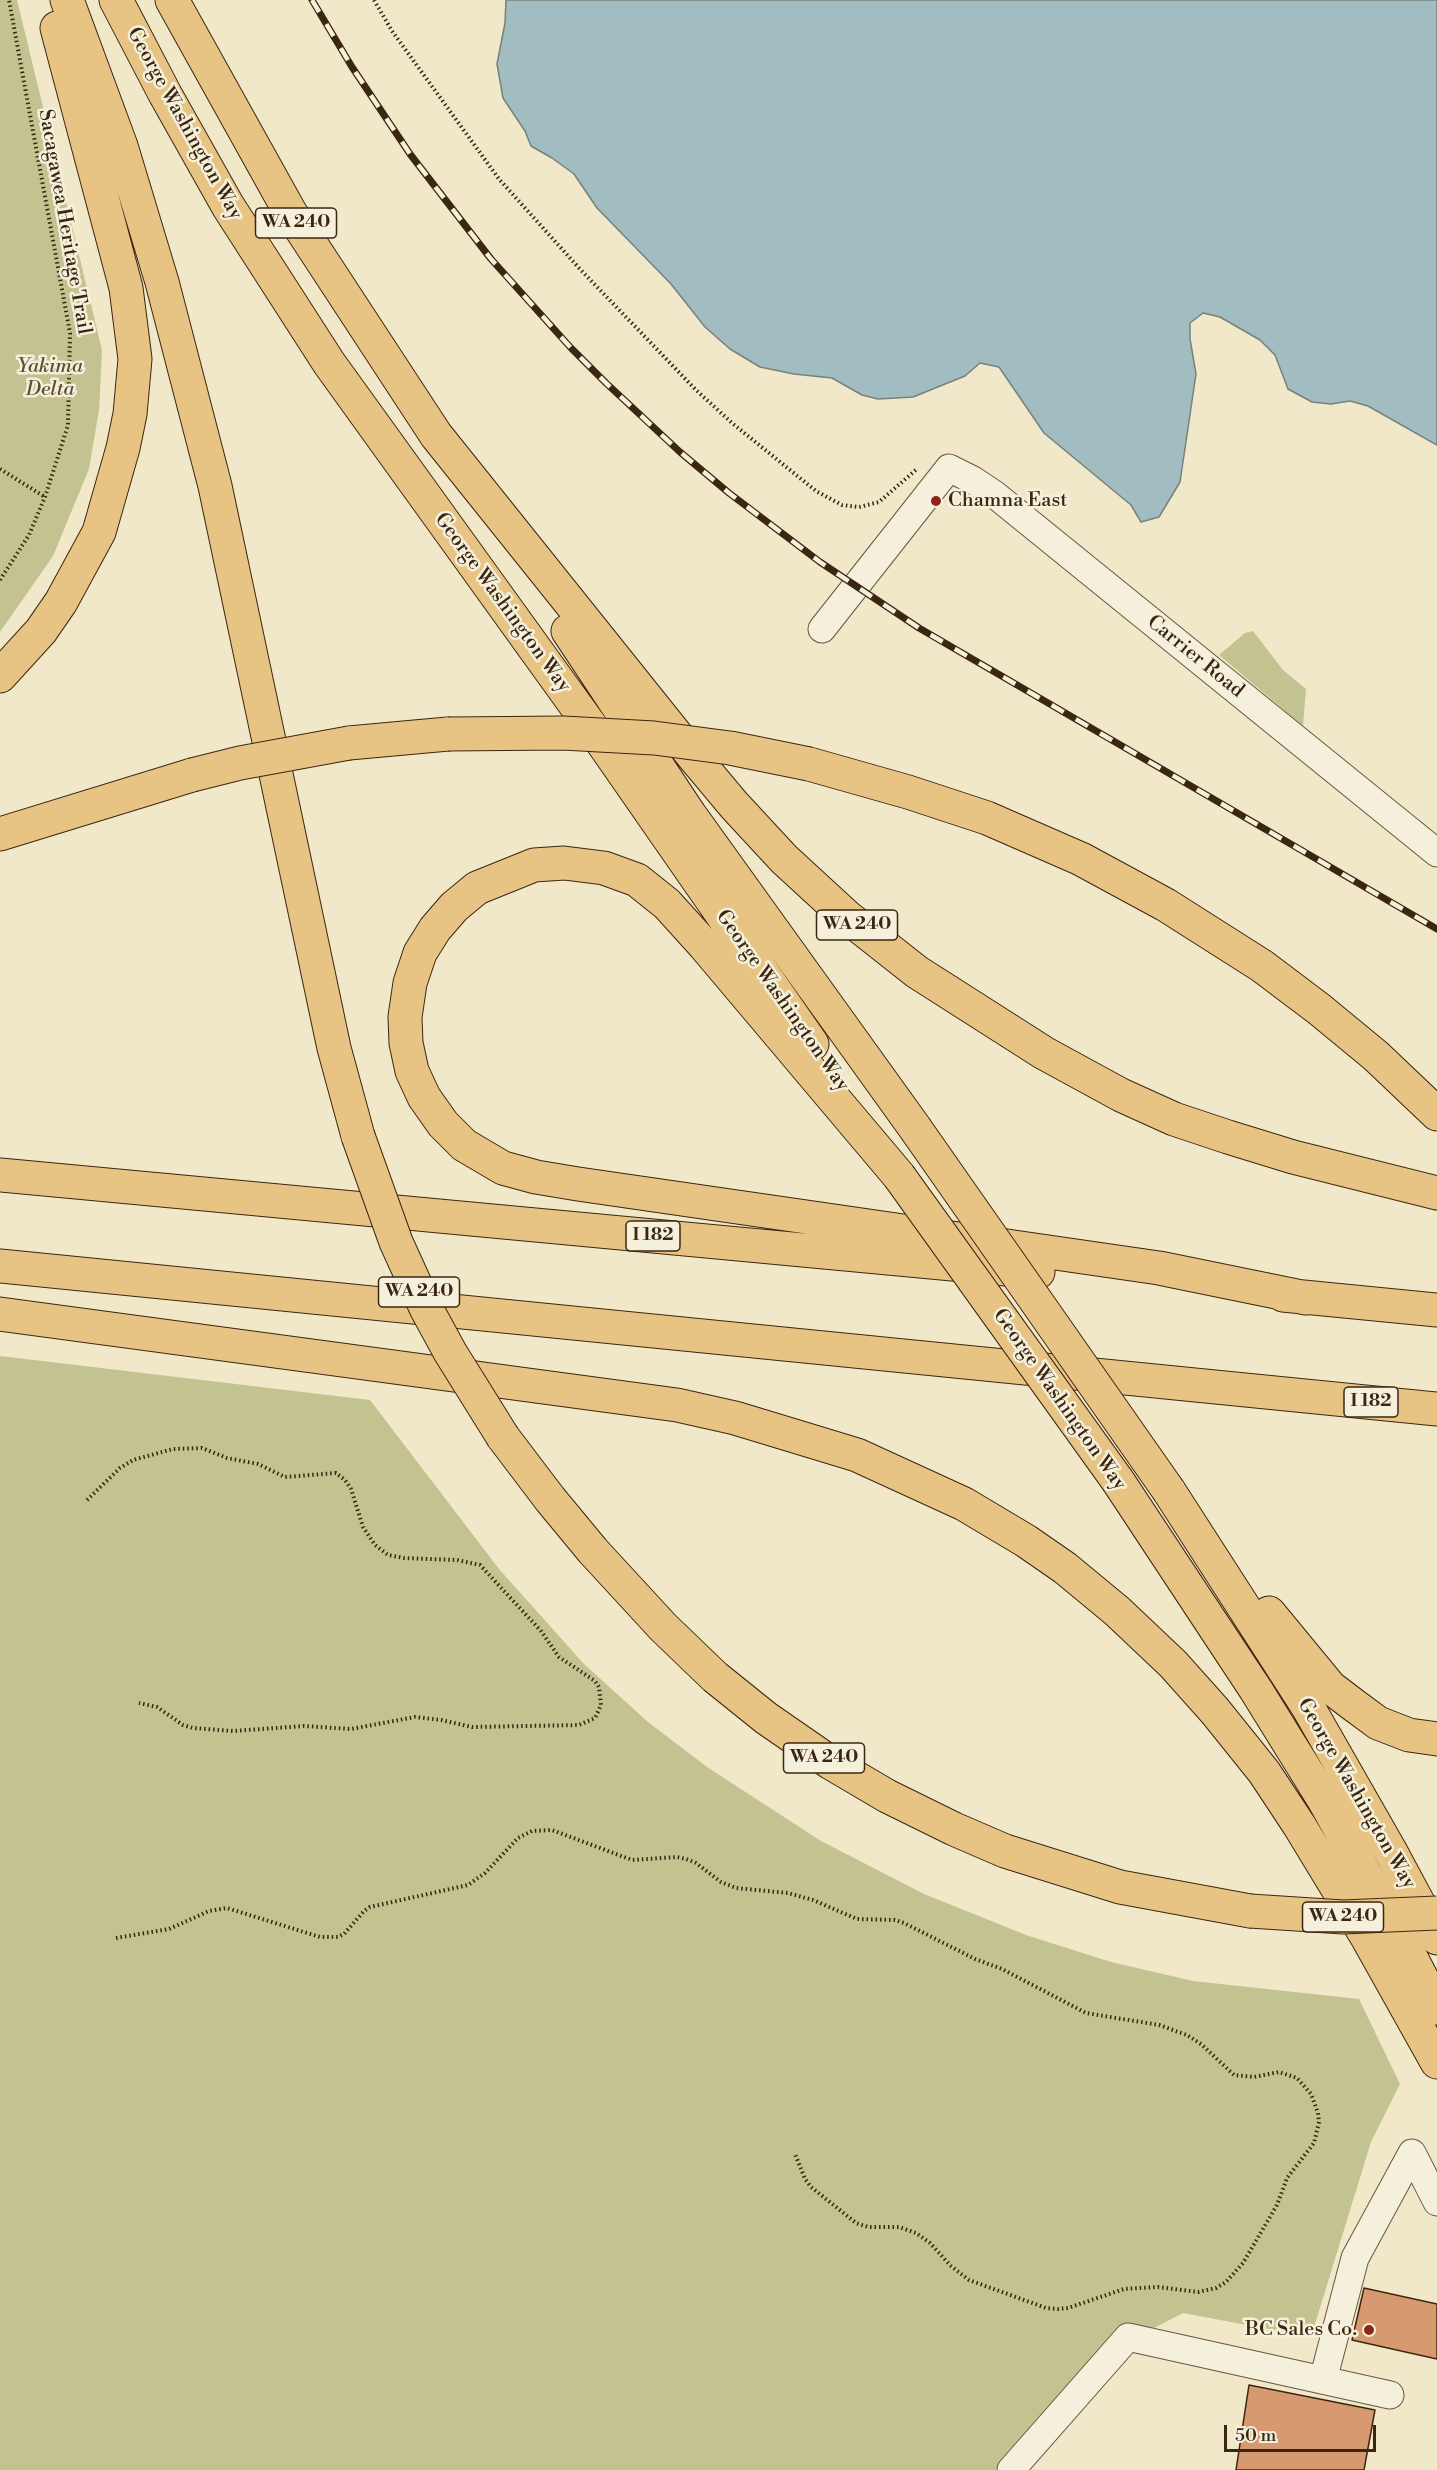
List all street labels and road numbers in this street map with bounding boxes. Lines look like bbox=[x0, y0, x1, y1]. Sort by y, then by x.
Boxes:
street label: George Washington Way bbox=[121, 24, 247, 224]
street label: Sacagawea Heritage Trail bbox=[32, 108, 96, 336]
road number: WA 240 bbox=[256, 208, 336, 238]
street label: George Washington Way bbox=[429, 509, 575, 697]
street label: Carrier Road bbox=[1142, 611, 1248, 703]
street label: George Washington Way bbox=[710, 906, 854, 1096]
road number: WA 240 bbox=[816, 910, 898, 940]
road number: I 182 bbox=[626, 1221, 680, 1251]
road number: WA 240 bbox=[378, 1277, 460, 1307]
street label: George Washington Way bbox=[987, 1305, 1131, 1495]
road number: I 182 bbox=[1344, 1387, 1398, 1417]
street label: George Washington Way bbox=[1292, 1694, 1420, 1894]
road number: WA 240 bbox=[784, 1743, 864, 1773]
road number: WA 240 bbox=[1302, 1902, 1384, 1932]

